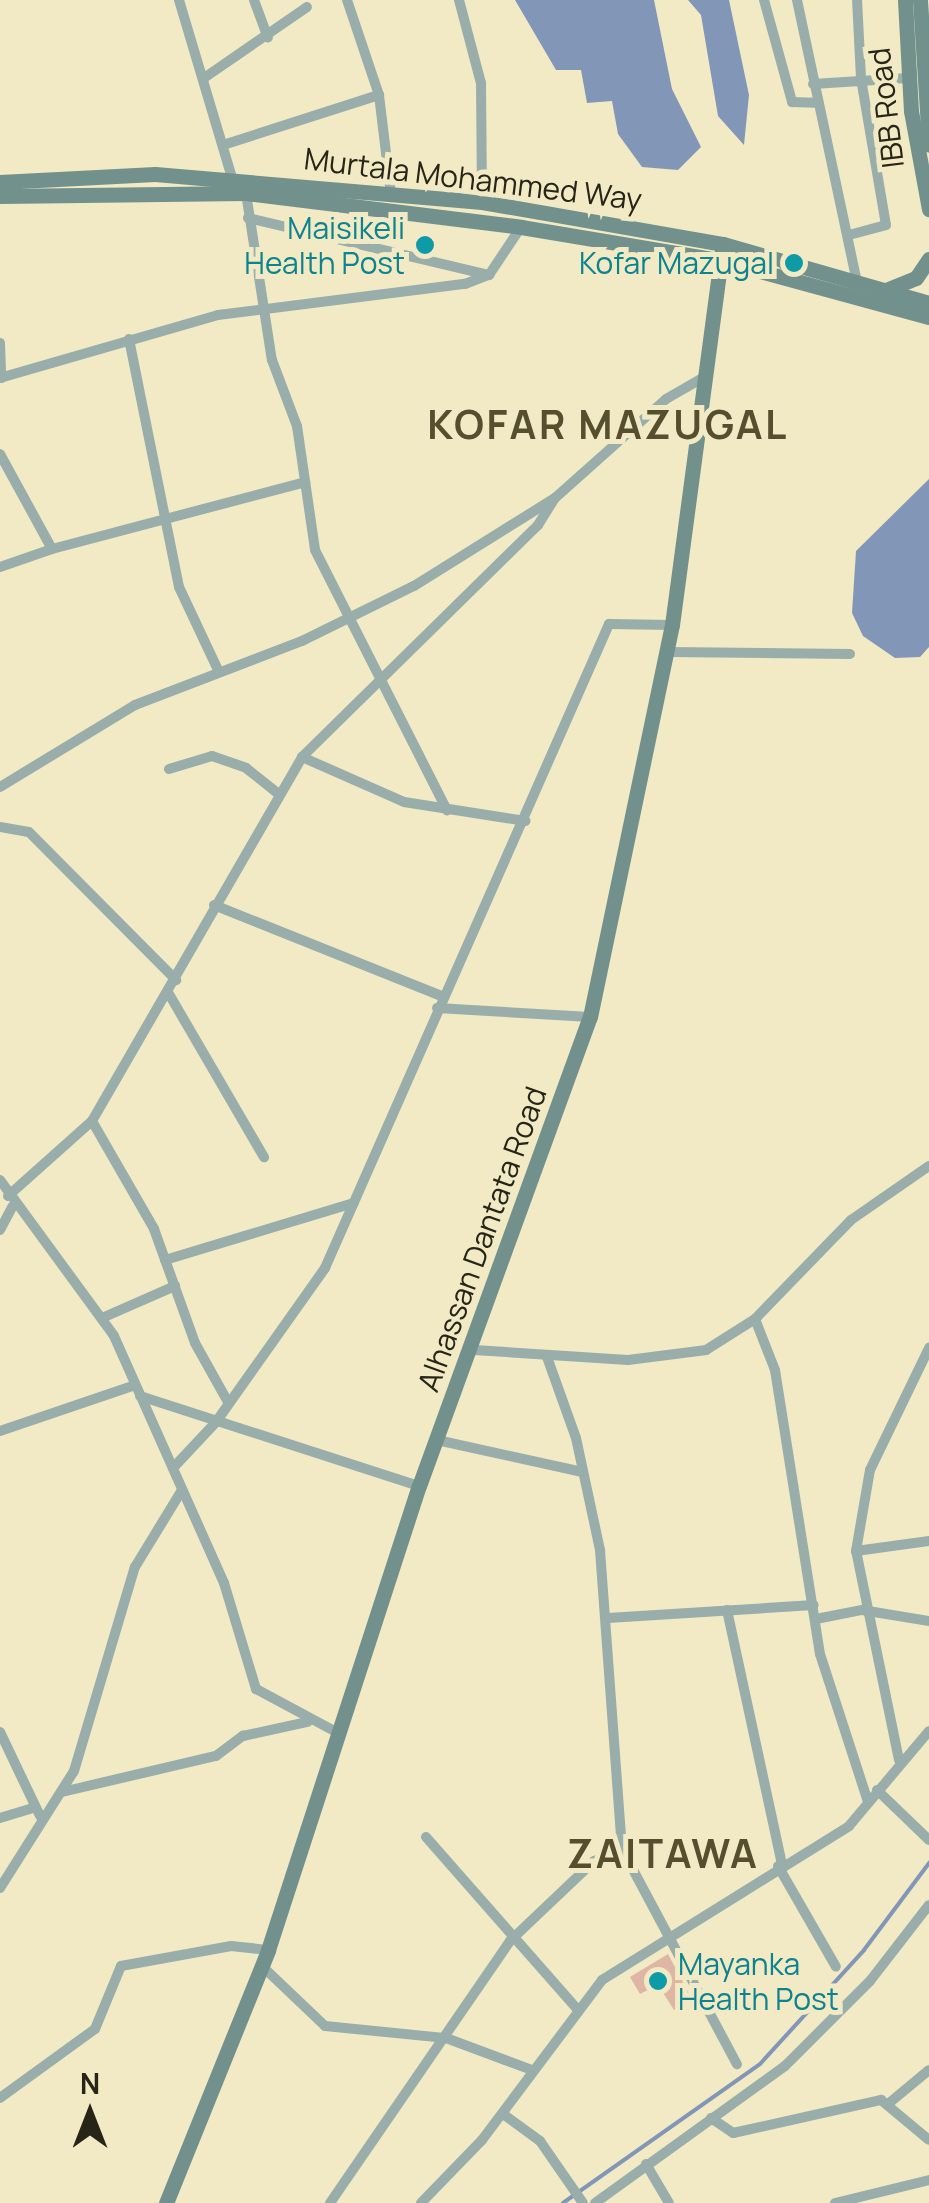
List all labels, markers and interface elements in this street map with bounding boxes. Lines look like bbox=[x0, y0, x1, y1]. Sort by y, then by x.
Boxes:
street label: IBB Road bbox=[861, 46, 911, 170]
street label: Murtala Mohammed Way bbox=[302, 140, 644, 218]
place label: Maisikeli Health Post bbox=[244, 210, 405, 280]
marker: Maisikeli Health Post bbox=[414, 234, 436, 256]
place label: Kofar Mazugal bbox=[579, 245, 774, 281]
marker: Kofar Mazugal bbox=[783, 252, 805, 274]
district label: KOFAR MAZUGAL bbox=[427, 400, 789, 448]
street label: Alhassan Dantata Road bbox=[410, 1082, 554, 1396]
district label: ZAITAWA bbox=[567, 1829, 759, 1877]
place label: Mayanka Health Post bbox=[678, 1946, 839, 2016]
marker: Mayanka Health Post bbox=[647, 1970, 669, 1992]
north arrow bbox=[40, 2063, 140, 2163]
text: N bbox=[80, 2064, 100, 2102]

